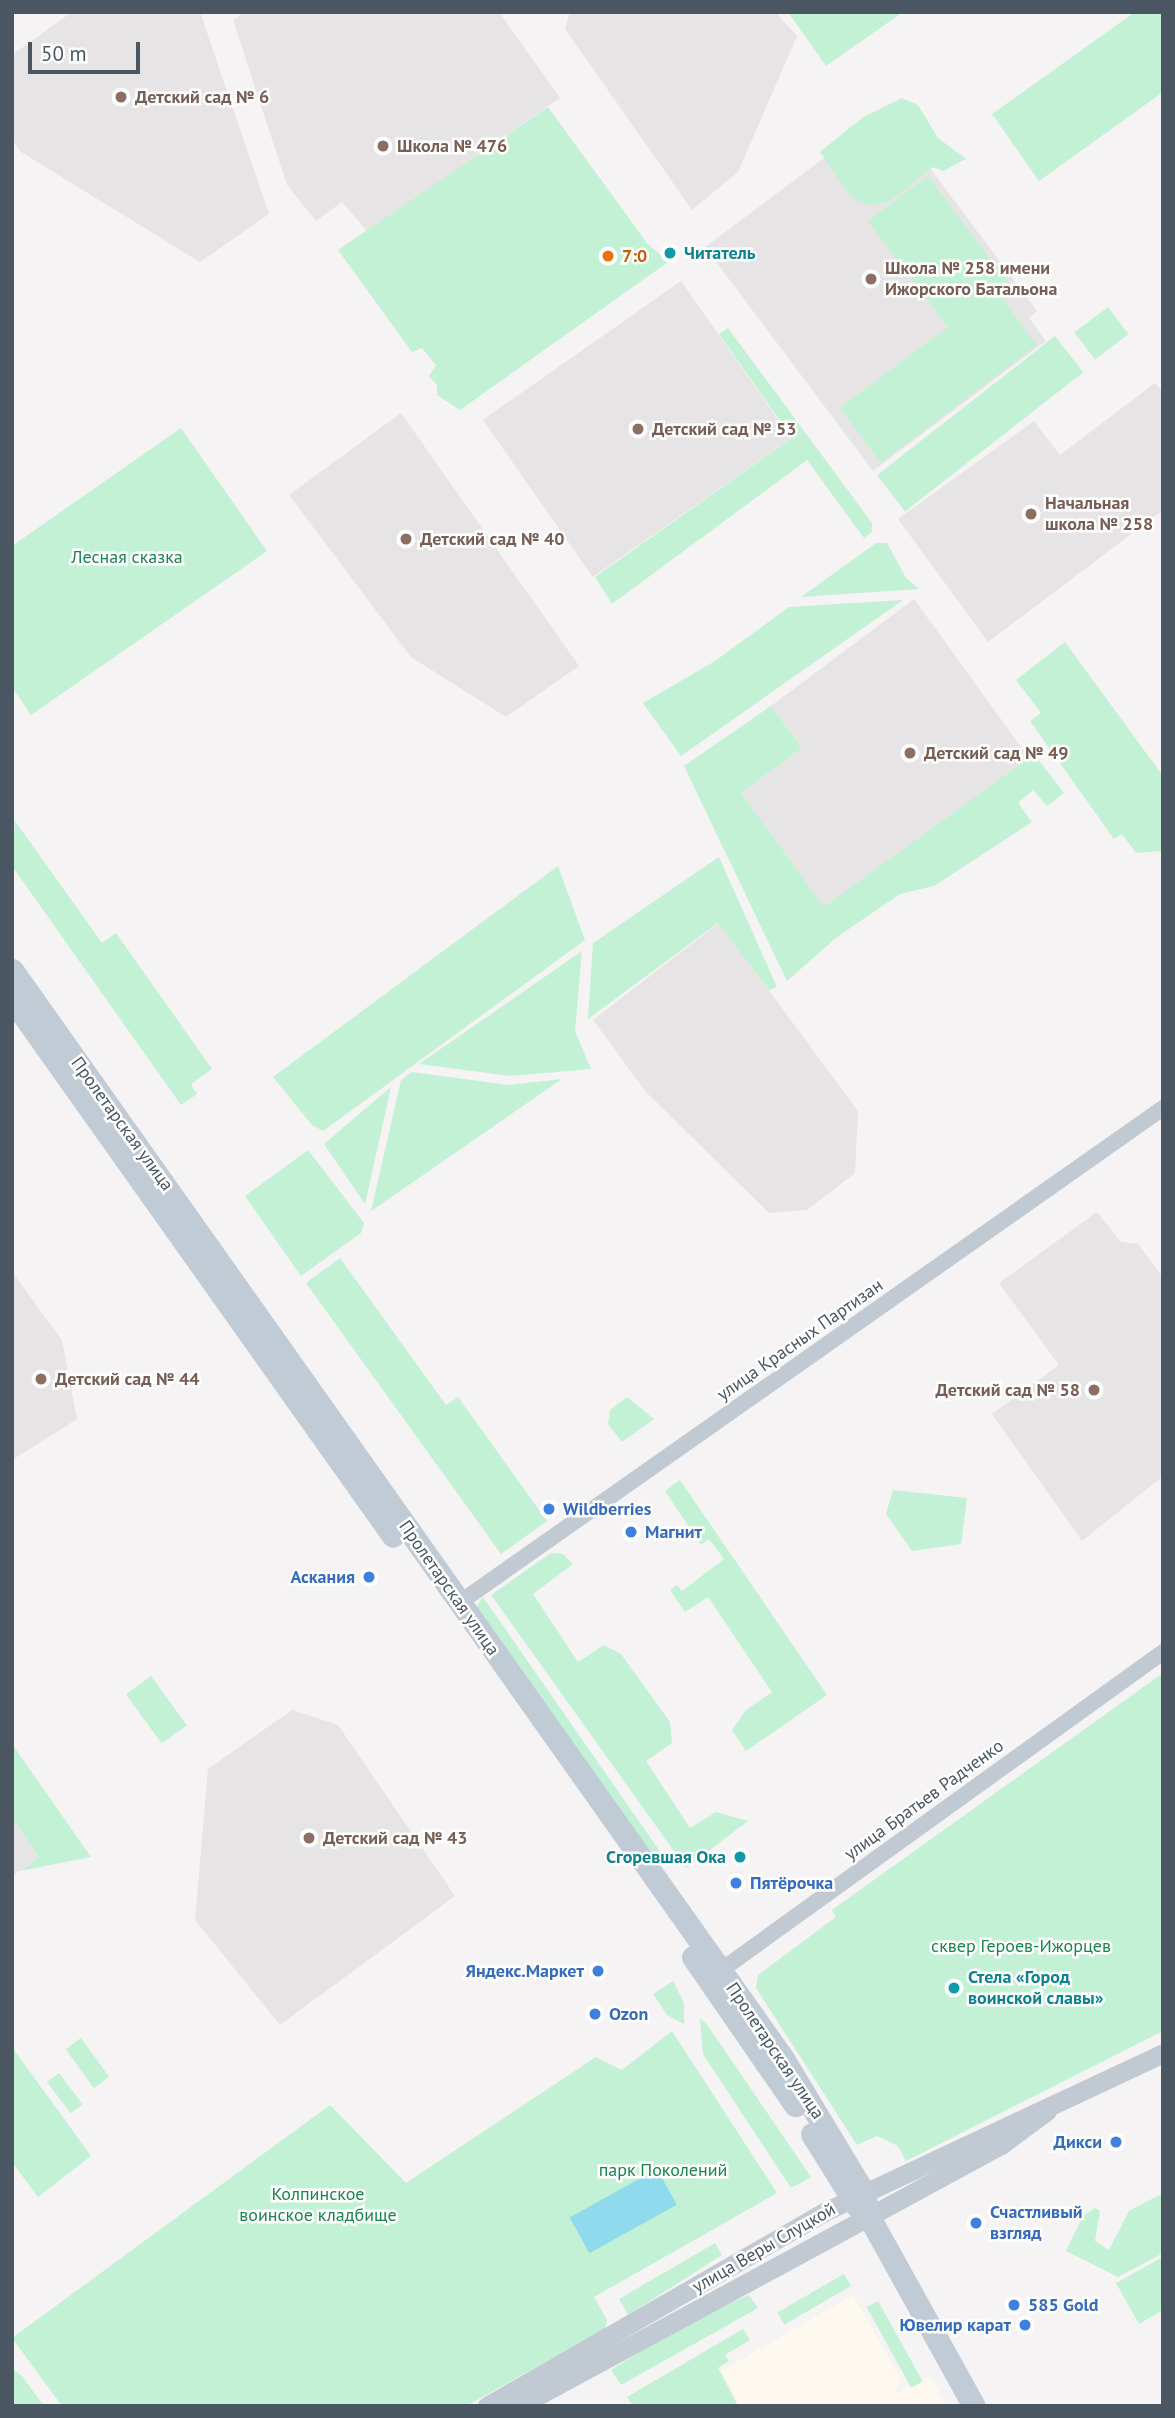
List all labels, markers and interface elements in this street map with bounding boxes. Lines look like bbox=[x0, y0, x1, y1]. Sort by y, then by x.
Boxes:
scale bar bbox=[32, 28, 144, 72]
text: 50 m bbox=[41, 40, 87, 67]
place label: Детский сад № 6 bbox=[135, 86, 269, 108]
marker: Детский сад № 6 bbox=[113, 89, 129, 105]
place label: Школа № 476 bbox=[397, 135, 507, 157]
marker: Школа № 476 bbox=[375, 138, 391, 154]
place label: Читатель bbox=[684, 242, 756, 264]
place label: 7:0 bbox=[622, 245, 647, 267]
marker: Читатель bbox=[662, 245, 678, 261]
marker: 7:0 bbox=[600, 248, 616, 264]
place label: Школа № 258 имени Ижорского Батальона bbox=[885, 258, 1057, 300]
marker: Школа № 258 имени Ижорского Батальона bbox=[863, 271, 879, 287]
place label: Детский сад № 53 bbox=[652, 418, 796, 440]
marker: Детский сад № 53 bbox=[630, 421, 646, 437]
place label: Начальная школа № 258 bbox=[1045, 493, 1153, 536]
marker: Начальная школа № 258 bbox=[1023, 506, 1039, 522]
place label: Детский сад № 40 bbox=[420, 528, 564, 550]
marker: Детский сад № 40 bbox=[398, 531, 414, 547]
park label: Лесная сказка bbox=[71, 546, 183, 568]
place label: Детский сад № 49 bbox=[924, 742, 1068, 764]
marker: Детский сад № 49 bbox=[902, 745, 918, 761]
street label: Пролетарская улица bbox=[66, 1053, 178, 1195]
street label: улица Красных Партизан bbox=[713, 1274, 887, 1406]
place label: Детский сад № 44 bbox=[55, 1368, 199, 1390]
marker: Детский сад № 44 bbox=[33, 1371, 49, 1387]
place label: Детский сад № 58 bbox=[936, 1379, 1080, 1401]
marker: Детский сад № 58 bbox=[1086, 1382, 1102, 1398]
place label: Wildberries bbox=[563, 1498, 651, 1520]
marker: Wildberries bbox=[541, 1501, 557, 1517]
street label: Пролетарская улица bbox=[394, 1516, 504, 1660]
place label: Магнит bbox=[645, 1521, 702, 1543]
marker: Магнит bbox=[623, 1524, 639, 1540]
place label: Аскания bbox=[290, 1566, 355, 1588]
marker: Аскания bbox=[361, 1569, 377, 1585]
street label: улица Братьев Радченко bbox=[840, 1735, 1008, 1865]
place label: Детский сад № 43 bbox=[323, 1827, 467, 1849]
marker: Детский сад № 43 bbox=[301, 1830, 317, 1846]
place label: Сгоревшая Ока bbox=[606, 1846, 726, 1868]
marker: Сгоревшая Ока bbox=[732, 1849, 748, 1865]
place label: Пятёрочка bbox=[750, 1872, 833, 1894]
marker: Пятёрочка bbox=[728, 1875, 744, 1891]
park label: сквер Героев-Ижорцев bbox=[931, 1935, 1111, 1957]
place label: Яндекс.Маркет bbox=[465, 1960, 584, 1982]
marker: Яндекс.Маркет bbox=[590, 1963, 606, 1979]
place label: Стела «Город воинской славы» bbox=[968, 1967, 1104, 2010]
street label: Пролетарская улица bbox=[721, 1979, 829, 2123]
marker: Стела «Город воинской славы» bbox=[946, 1980, 962, 1996]
place label: Ozon bbox=[609, 2003, 648, 2025]
marker: Ozon bbox=[587, 2006, 603, 2022]
place label: Дикси bbox=[1054, 2131, 1102, 2153]
marker: Дикси bbox=[1108, 2134, 1124, 2150]
park label: парк Поколений bbox=[599, 2159, 727, 2181]
park label: Колпинское воинское кладбище bbox=[239, 2184, 397, 2226]
street label: улица Веры Слуцкой bbox=[689, 2198, 839, 2298]
place label: Счастливый взгляд bbox=[990, 2202, 1083, 2244]
marker: Счастливый взгляд bbox=[968, 2215, 984, 2231]
place label: 585 Gold bbox=[1028, 2294, 1099, 2316]
marker: 585 Gold bbox=[1006, 2297, 1022, 2313]
place label: Ювелир карат bbox=[900, 2314, 1011, 2336]
marker: Ювелир карат bbox=[1017, 2317, 1033, 2333]

